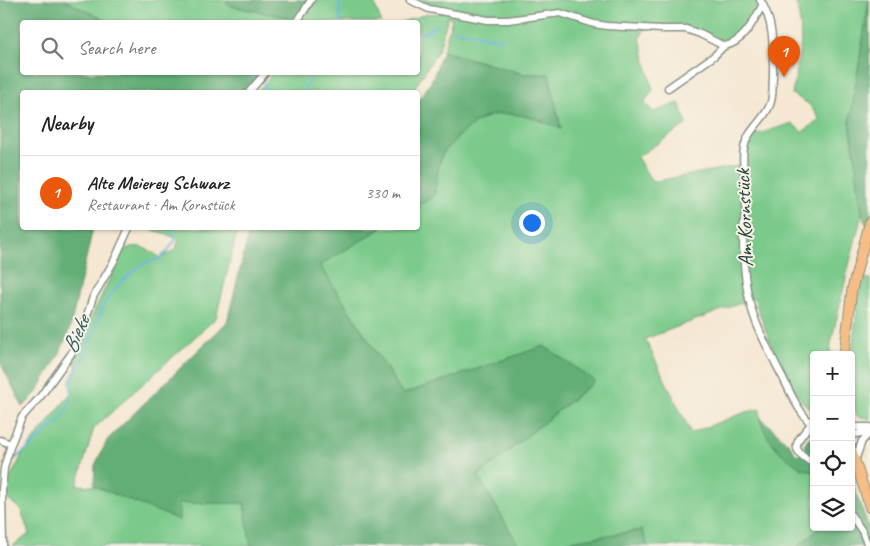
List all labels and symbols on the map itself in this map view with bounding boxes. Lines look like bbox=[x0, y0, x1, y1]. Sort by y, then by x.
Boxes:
pin: 1 bbox=[768, 36, 800, 77]
street label: Am Kornstück bbox=[729, 167, 759, 268]
your location bbox=[519, 210, 545, 236]
water label: Bieke bbox=[56, 309, 97, 357]

